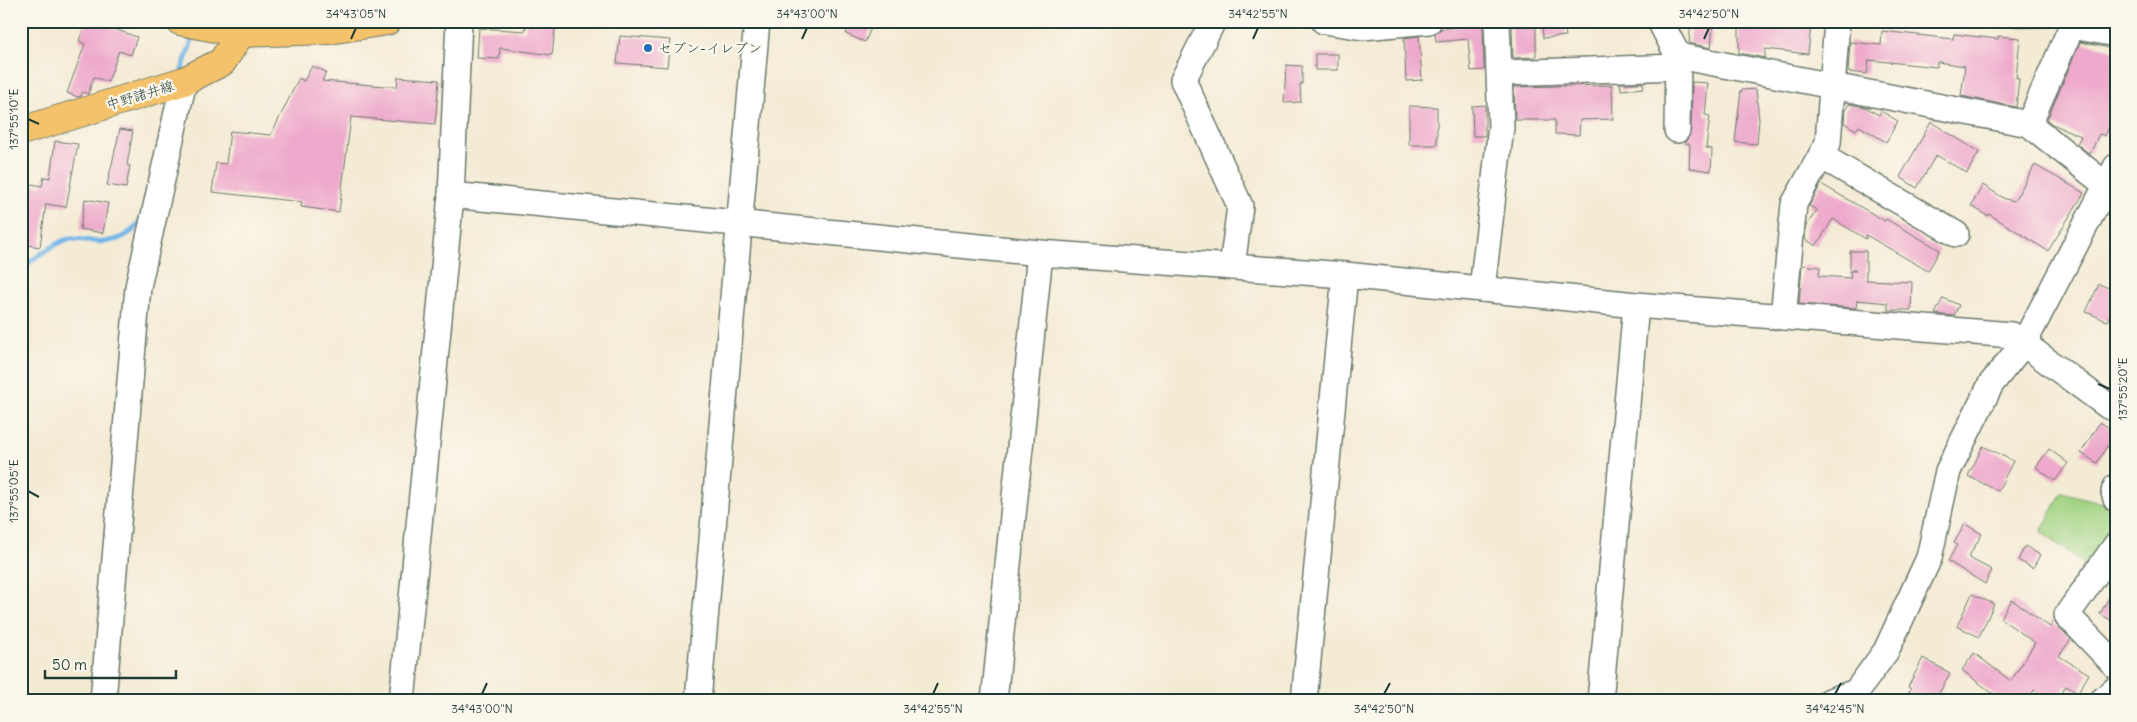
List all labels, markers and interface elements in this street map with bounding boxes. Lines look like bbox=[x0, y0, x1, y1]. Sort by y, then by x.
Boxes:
text: 34°43'05"N bbox=[326, 6, 386, 21]
text: 34°43'00"N bbox=[776, 6, 838, 21]
text: 34°42'55"N bbox=[1228, 6, 1288, 21]
text: 34°42'50"N bbox=[1679, 6, 1739, 21]
place label: セブン-イレブン bbox=[658, 39, 762, 57]
marker: セブン-イレブン bbox=[642, 42, 654, 54]
street label: 中野諸井線 bbox=[104, 76, 176, 114]
text: 137°55'10"E bbox=[6, 88, 21, 150]
text: 137°55'20"E bbox=[2115, 357, 2130, 421]
text: 137°55'05"E bbox=[6, 459, 21, 523]
scale bar bbox=[45, 647, 176, 679]
text: 50 m bbox=[52, 655, 87, 674]
text: 34°43'00"N bbox=[451, 701, 513, 716]
text: 34°42'55"N bbox=[903, 701, 963, 716]
text: 34°42'50"N bbox=[1354, 701, 1414, 716]
text: 34°42'45"N bbox=[1805, 701, 1865, 716]

